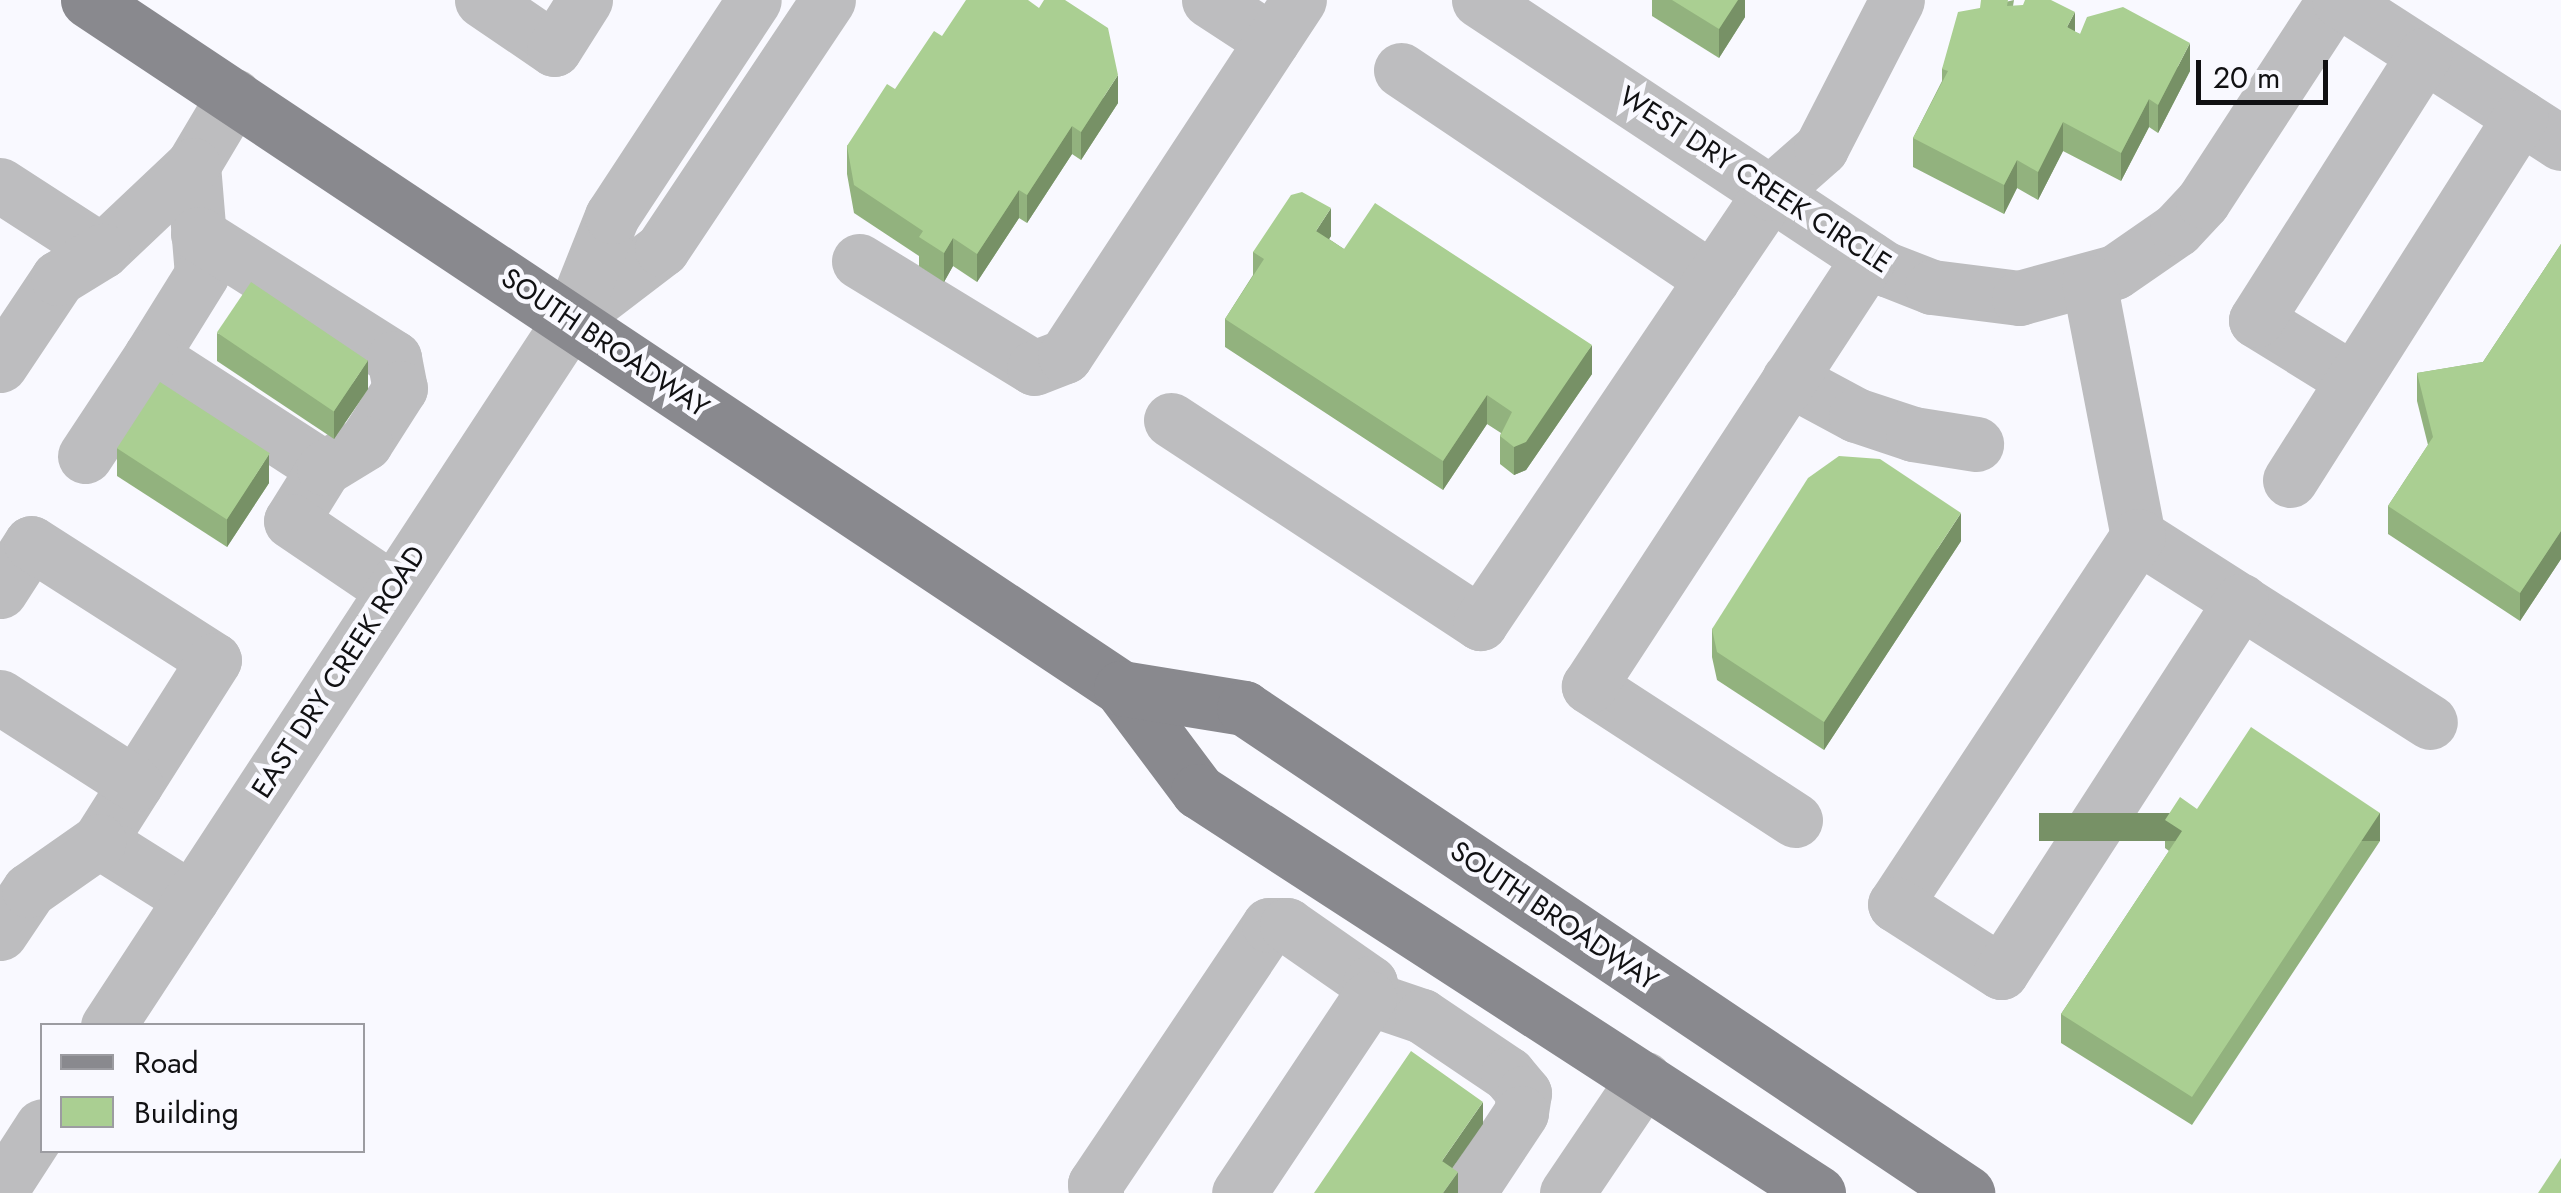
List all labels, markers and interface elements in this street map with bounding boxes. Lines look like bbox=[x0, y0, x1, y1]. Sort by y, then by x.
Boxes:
scale bar bbox=[2201, 40, 2334, 102]
text: 20 m bbox=[2213, 56, 2280, 99]
street label: WEST DRY CREEK CIRCLE bbox=[1613, 79, 1897, 281]
street label: SOUTH BROADWAY bbox=[495, 261, 715, 425]
street label: EAST DRY CREEK ROAD bbox=[245, 540, 433, 804]
street label: SOUTH BROADWAY bbox=[1444, 834, 1664, 998]
legend bbox=[40, 1023, 365, 1153]
text: Road bbox=[134, 1041, 199, 1084]
text: Building bbox=[134, 1091, 239, 1134]

